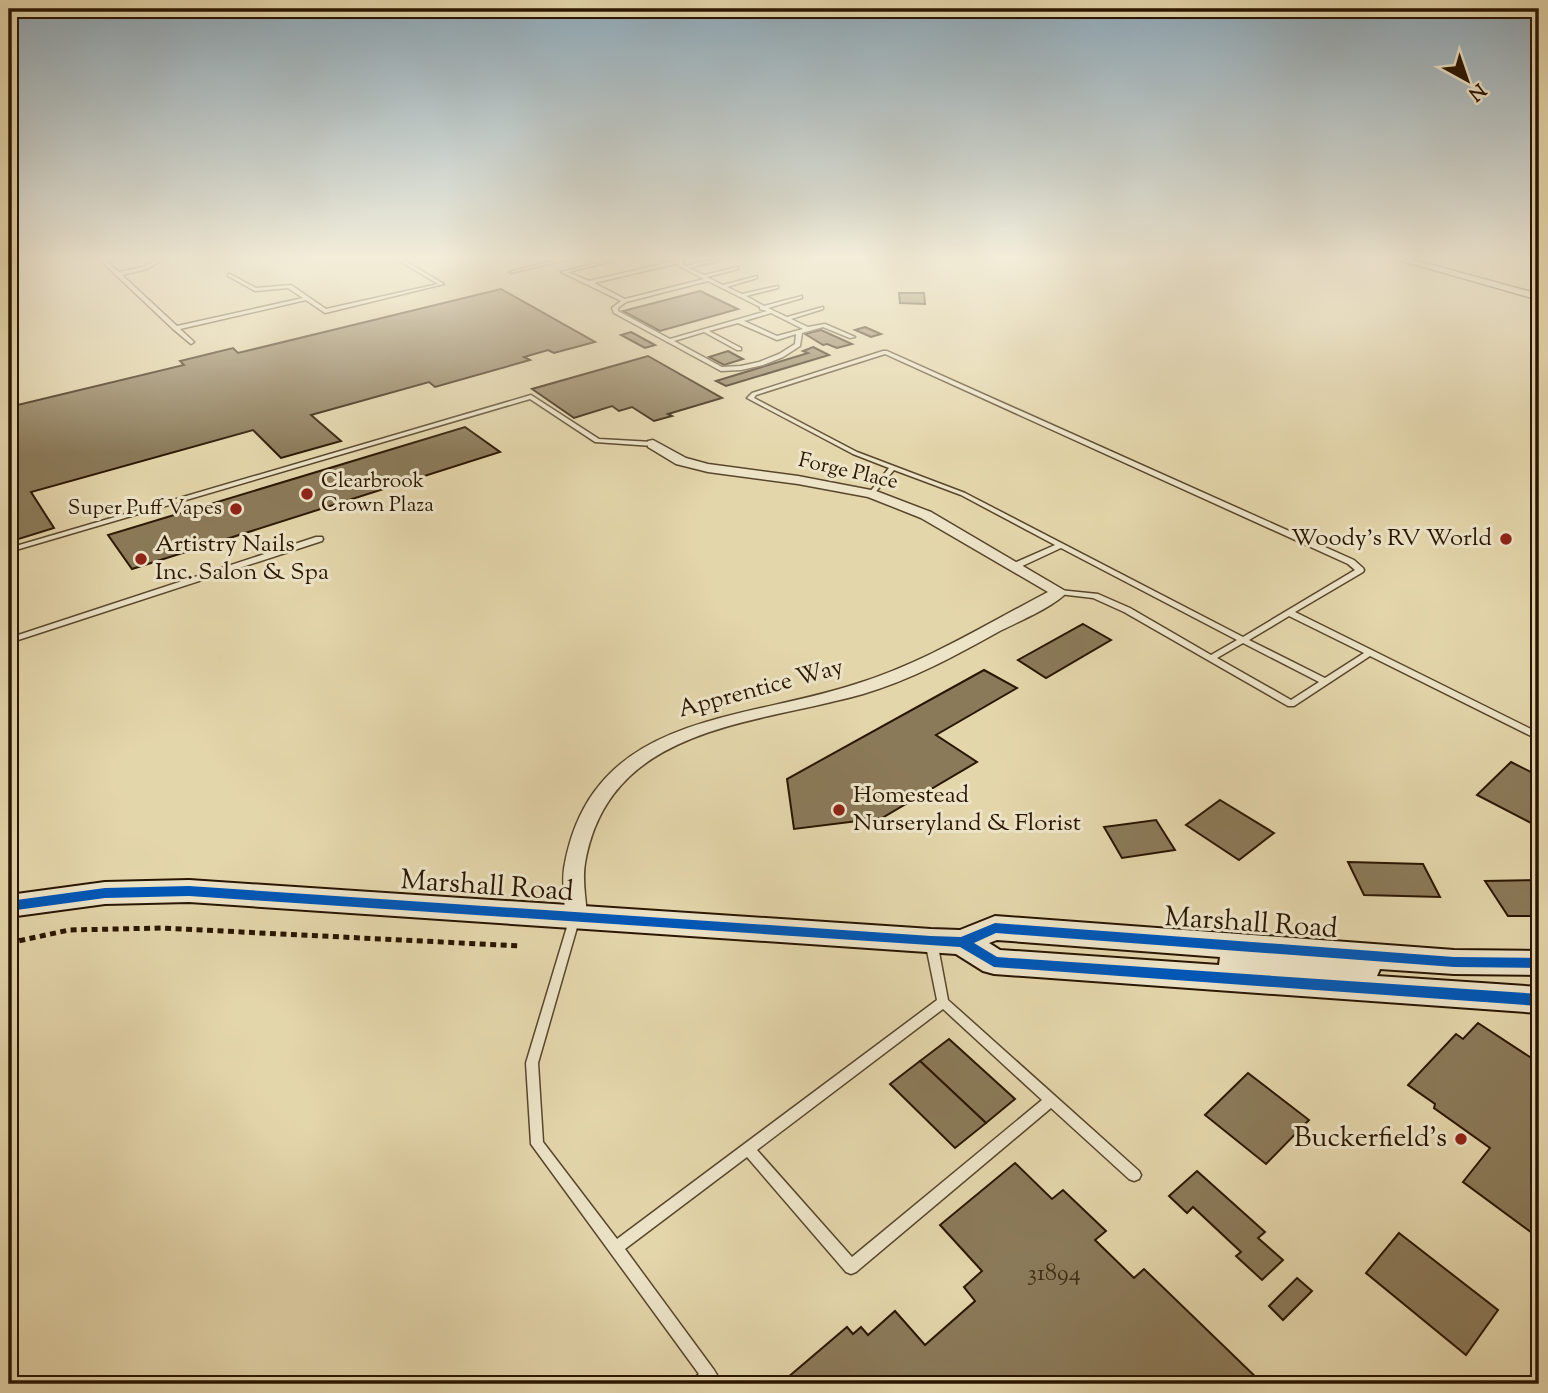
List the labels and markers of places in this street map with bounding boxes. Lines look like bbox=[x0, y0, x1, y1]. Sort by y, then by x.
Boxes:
place label: Clearbrook Crown Plaza bbox=[321, 467, 434, 521]
marker: Clearbrook Crown Plaza bbox=[299, 486, 315, 502]
place label: Super Puff Vapes bbox=[68, 494, 222, 524]
marker: Super Puff Vapes bbox=[228, 501, 244, 517]
place label: Woody's RV World bbox=[1291, 522, 1492, 556]
place label: Artistry Nails Inc. Salon & Spa bbox=[155, 528, 329, 590]
marker: Woody's RV World bbox=[1498, 531, 1514, 547]
marker: Artistry Nails Inc. Salon & Spa bbox=[133, 551, 149, 567]
place label: Homestead Nurseryland & Florist bbox=[853, 779, 1081, 841]
marker: Homestead Nurseryland & Florist bbox=[831, 802, 847, 818]
place label: Buckerfield's bbox=[1294, 1119, 1447, 1159]
marker: Buckerfield's bbox=[1453, 1131, 1469, 1147]

